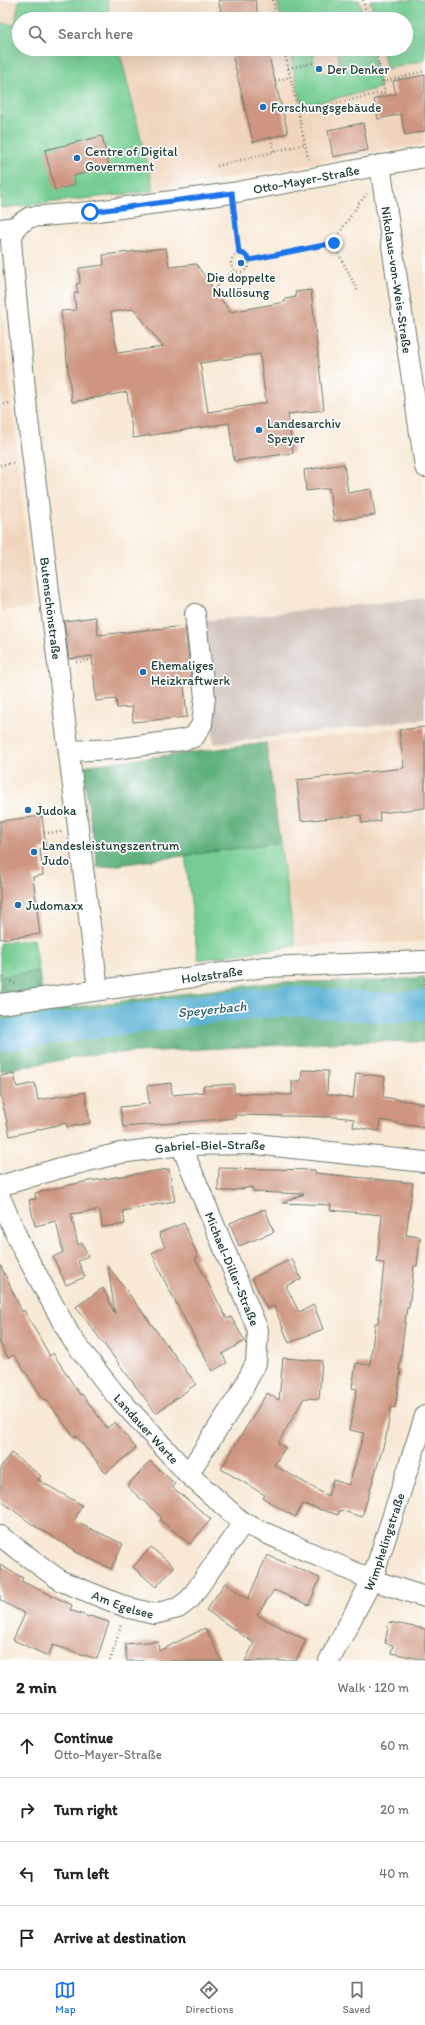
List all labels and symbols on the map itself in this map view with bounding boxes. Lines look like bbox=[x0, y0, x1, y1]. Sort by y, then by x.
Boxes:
place label: Der Denker bbox=[327, 62, 390, 77]
marker: Der Denker bbox=[314, 64, 324, 74]
place label: Forschungsgebäude bbox=[271, 100, 381, 115]
marker: Forschungsgebäude bbox=[258, 102, 268, 112]
place label: Centre of Digital Government bbox=[85, 144, 178, 174]
marker: Centre of Digital Government bbox=[72, 153, 82, 163]
street label: Otto-Mayer-Straße bbox=[252, 162, 361, 197]
route start bbox=[81, 203, 99, 221]
street label: Nikolaus-von-Weis-Straße bbox=[378, 205, 415, 354]
route end bbox=[325, 234, 343, 252]
marker: Die doppelte Nullösung bbox=[236, 258, 246, 268]
place label: Die doppelte Nullösung bbox=[206, 270, 276, 300]
place label: Landesarchiv Speyer bbox=[267, 416, 341, 446]
marker: Landesarchiv Speyer bbox=[254, 425, 264, 435]
street label: Butenschönstraße bbox=[37, 556, 64, 660]
place label: Ehemaliges Heizkraftwerk bbox=[151, 658, 231, 688]
marker: Ehemaliges Heizkraftwerk bbox=[138, 667, 148, 677]
place label: Judoka bbox=[36, 803, 77, 818]
marker: Judoka bbox=[23, 805, 33, 815]
place label: Landesleistungszentrum Judo bbox=[42, 838, 180, 868]
marker: Landesleistungszentrum Judo bbox=[29, 847, 39, 857]
place label: Judomaxx bbox=[26, 898, 84, 913]
marker: Judomaxx bbox=[13, 900, 23, 910]
street label: Holzstraße bbox=[180, 963, 244, 987]
water label: Speyerbach bbox=[177, 997, 248, 1022]
street label: Gabriel-Biel-Straße bbox=[154, 1137, 266, 1156]
street label: Michael-Diller-Straße bbox=[202, 1210, 262, 1328]
street label: Landauer Warte bbox=[110, 1391, 182, 1467]
street label: Wimphelingstraße bbox=[361, 1491, 408, 1593]
street label: Am Egelsee bbox=[90, 1587, 155, 1622]

